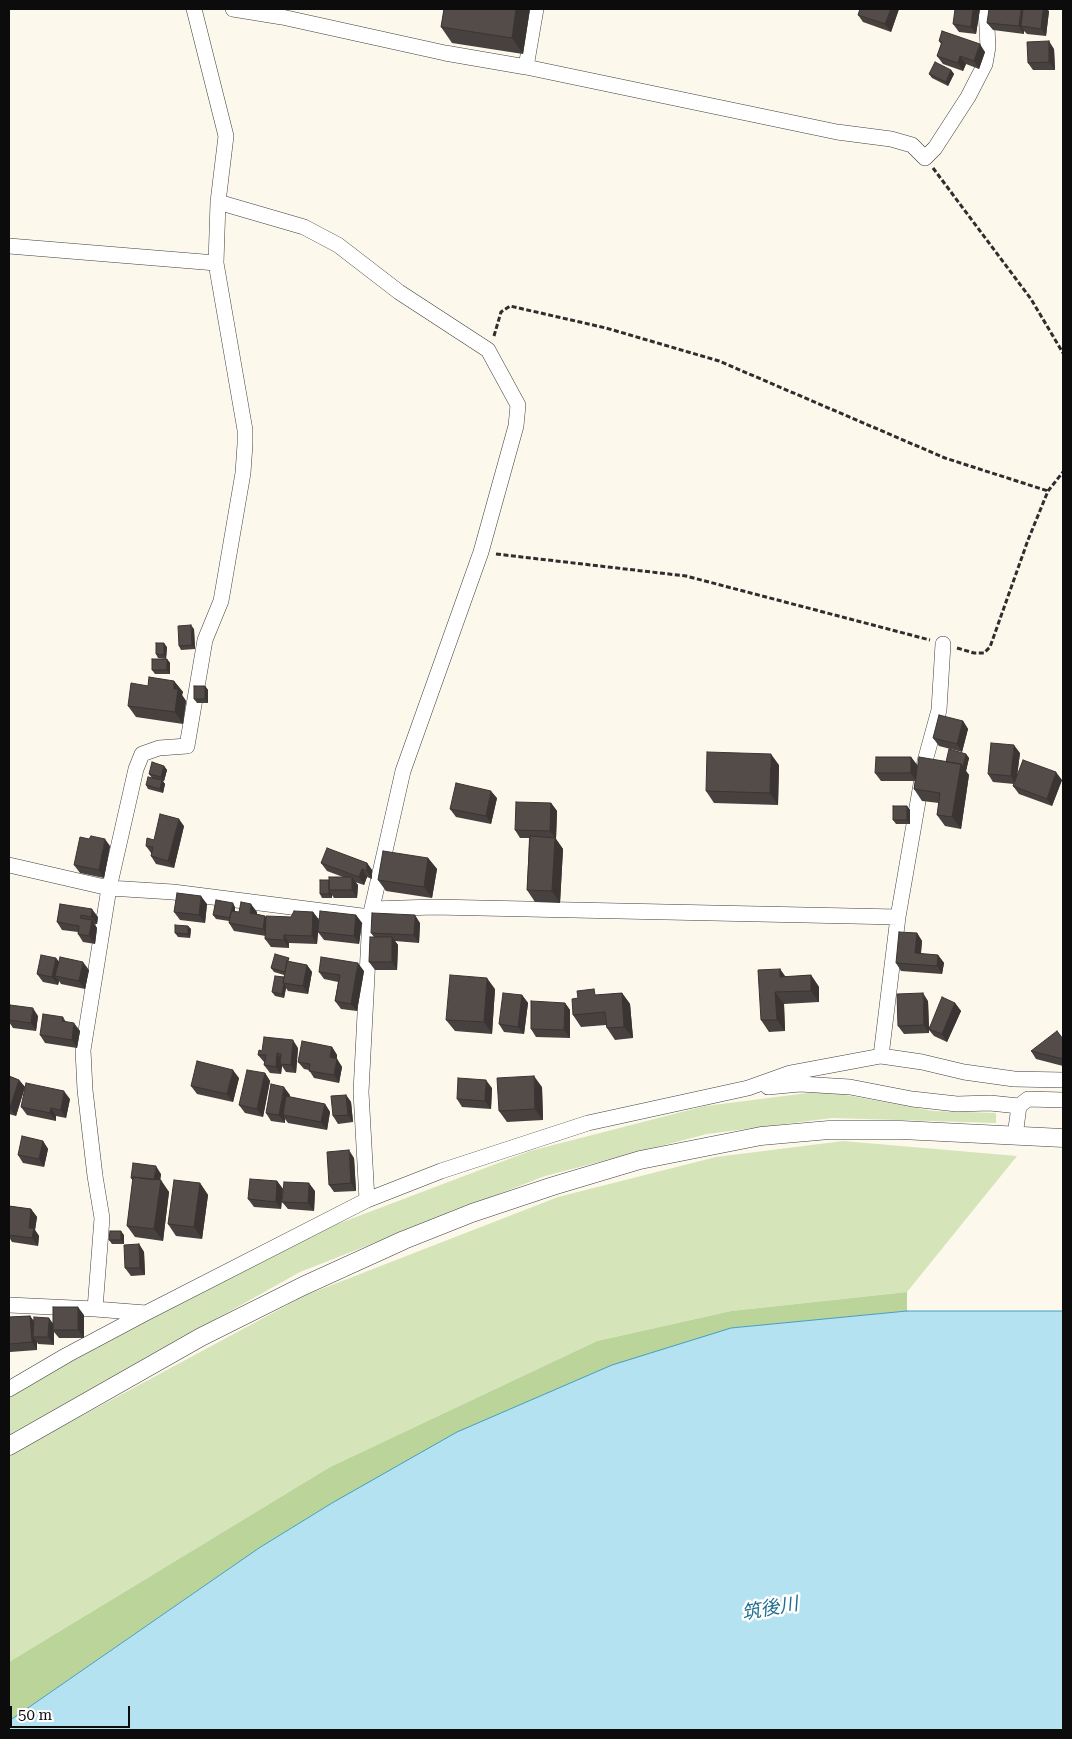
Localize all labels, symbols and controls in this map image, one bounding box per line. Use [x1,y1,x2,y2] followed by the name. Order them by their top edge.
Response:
[740,1593,800,1625] water label: 筑後川
[12,1696,132,1728] scale bar
[18,1706,52,1724] text: 50 m

